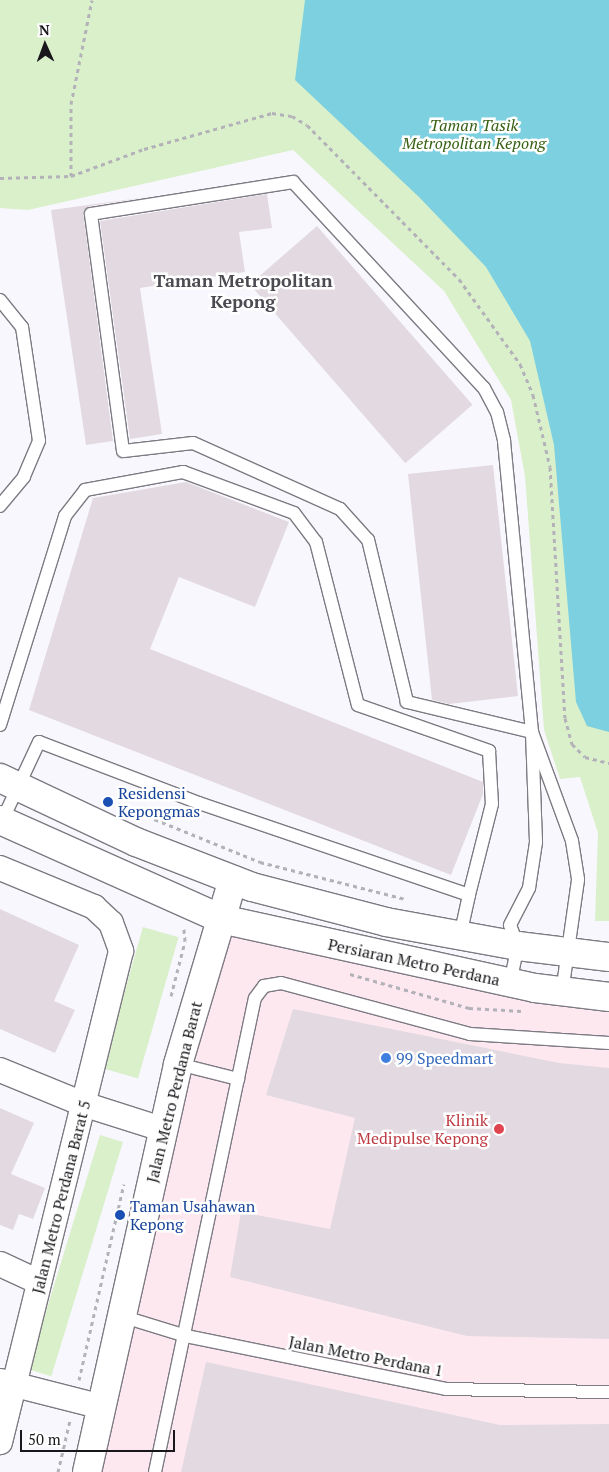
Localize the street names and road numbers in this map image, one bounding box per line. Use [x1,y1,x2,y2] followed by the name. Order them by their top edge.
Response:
[326,934,502,990] street label: Persiaran Metro Perdana
[142,999,206,1185] street label: Jalan Metro Perdana Barat
[28,1098,94,1296] street label: Jalan Metro Perdana Barat 5
[287,1332,445,1380] street label: Jalan Metro Perdana 1

